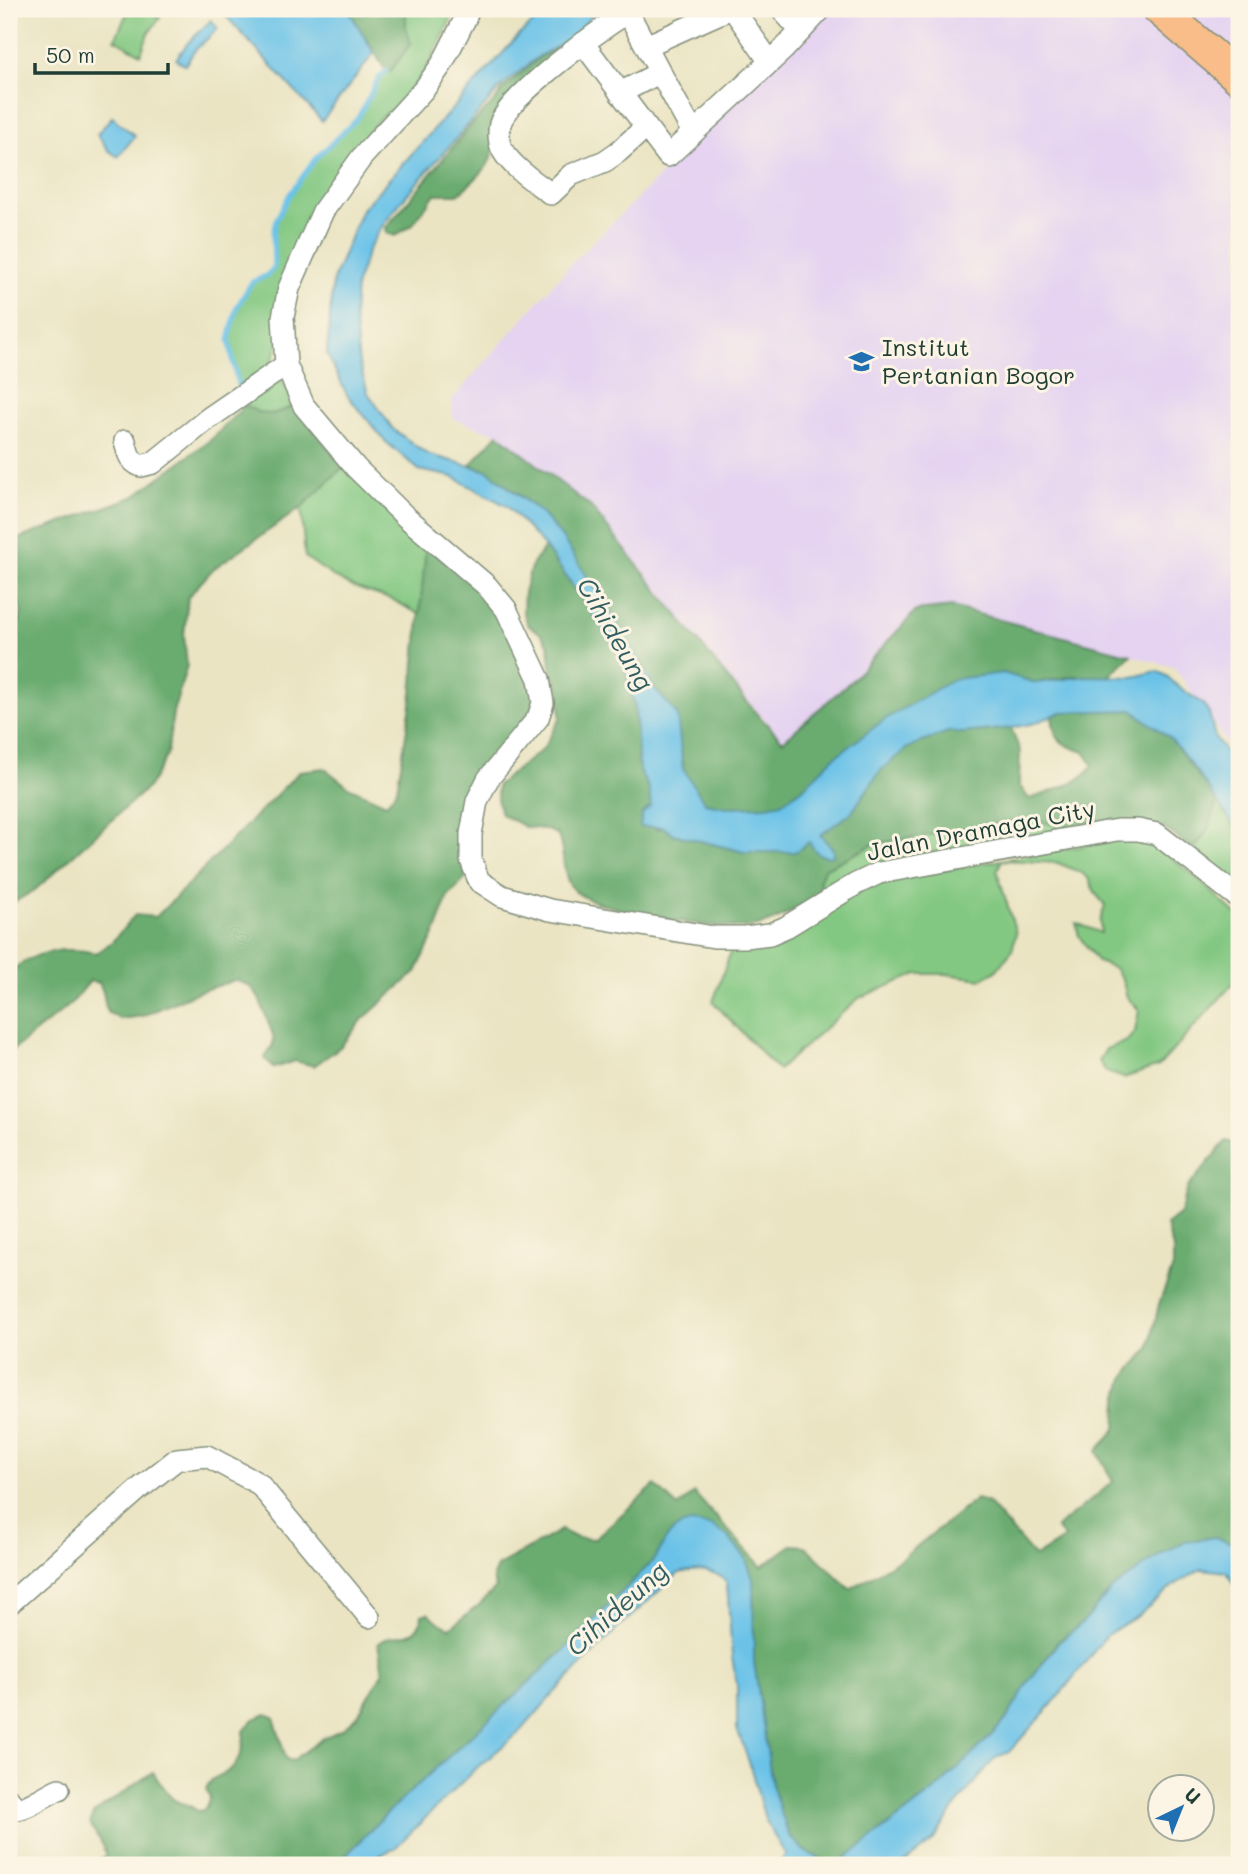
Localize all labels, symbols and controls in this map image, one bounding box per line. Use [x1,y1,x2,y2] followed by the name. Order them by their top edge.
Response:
[35,32,168,76] scale bar
[46,41,95,68] text: 50 m
[882,331,1075,390] place label: Institut Pertanian Bogor
[848,348,876,376] school or university icon: Institut Pertanian Bogor
[570,571,662,696] water label: Cihideung
[864,792,1097,867] street label: Jalan Dramaga City
[558,1554,674,1663] water label: Cihideung
[1146,1772,1216,1842] north arrow
[1180,1781,1206,1809] text: U

